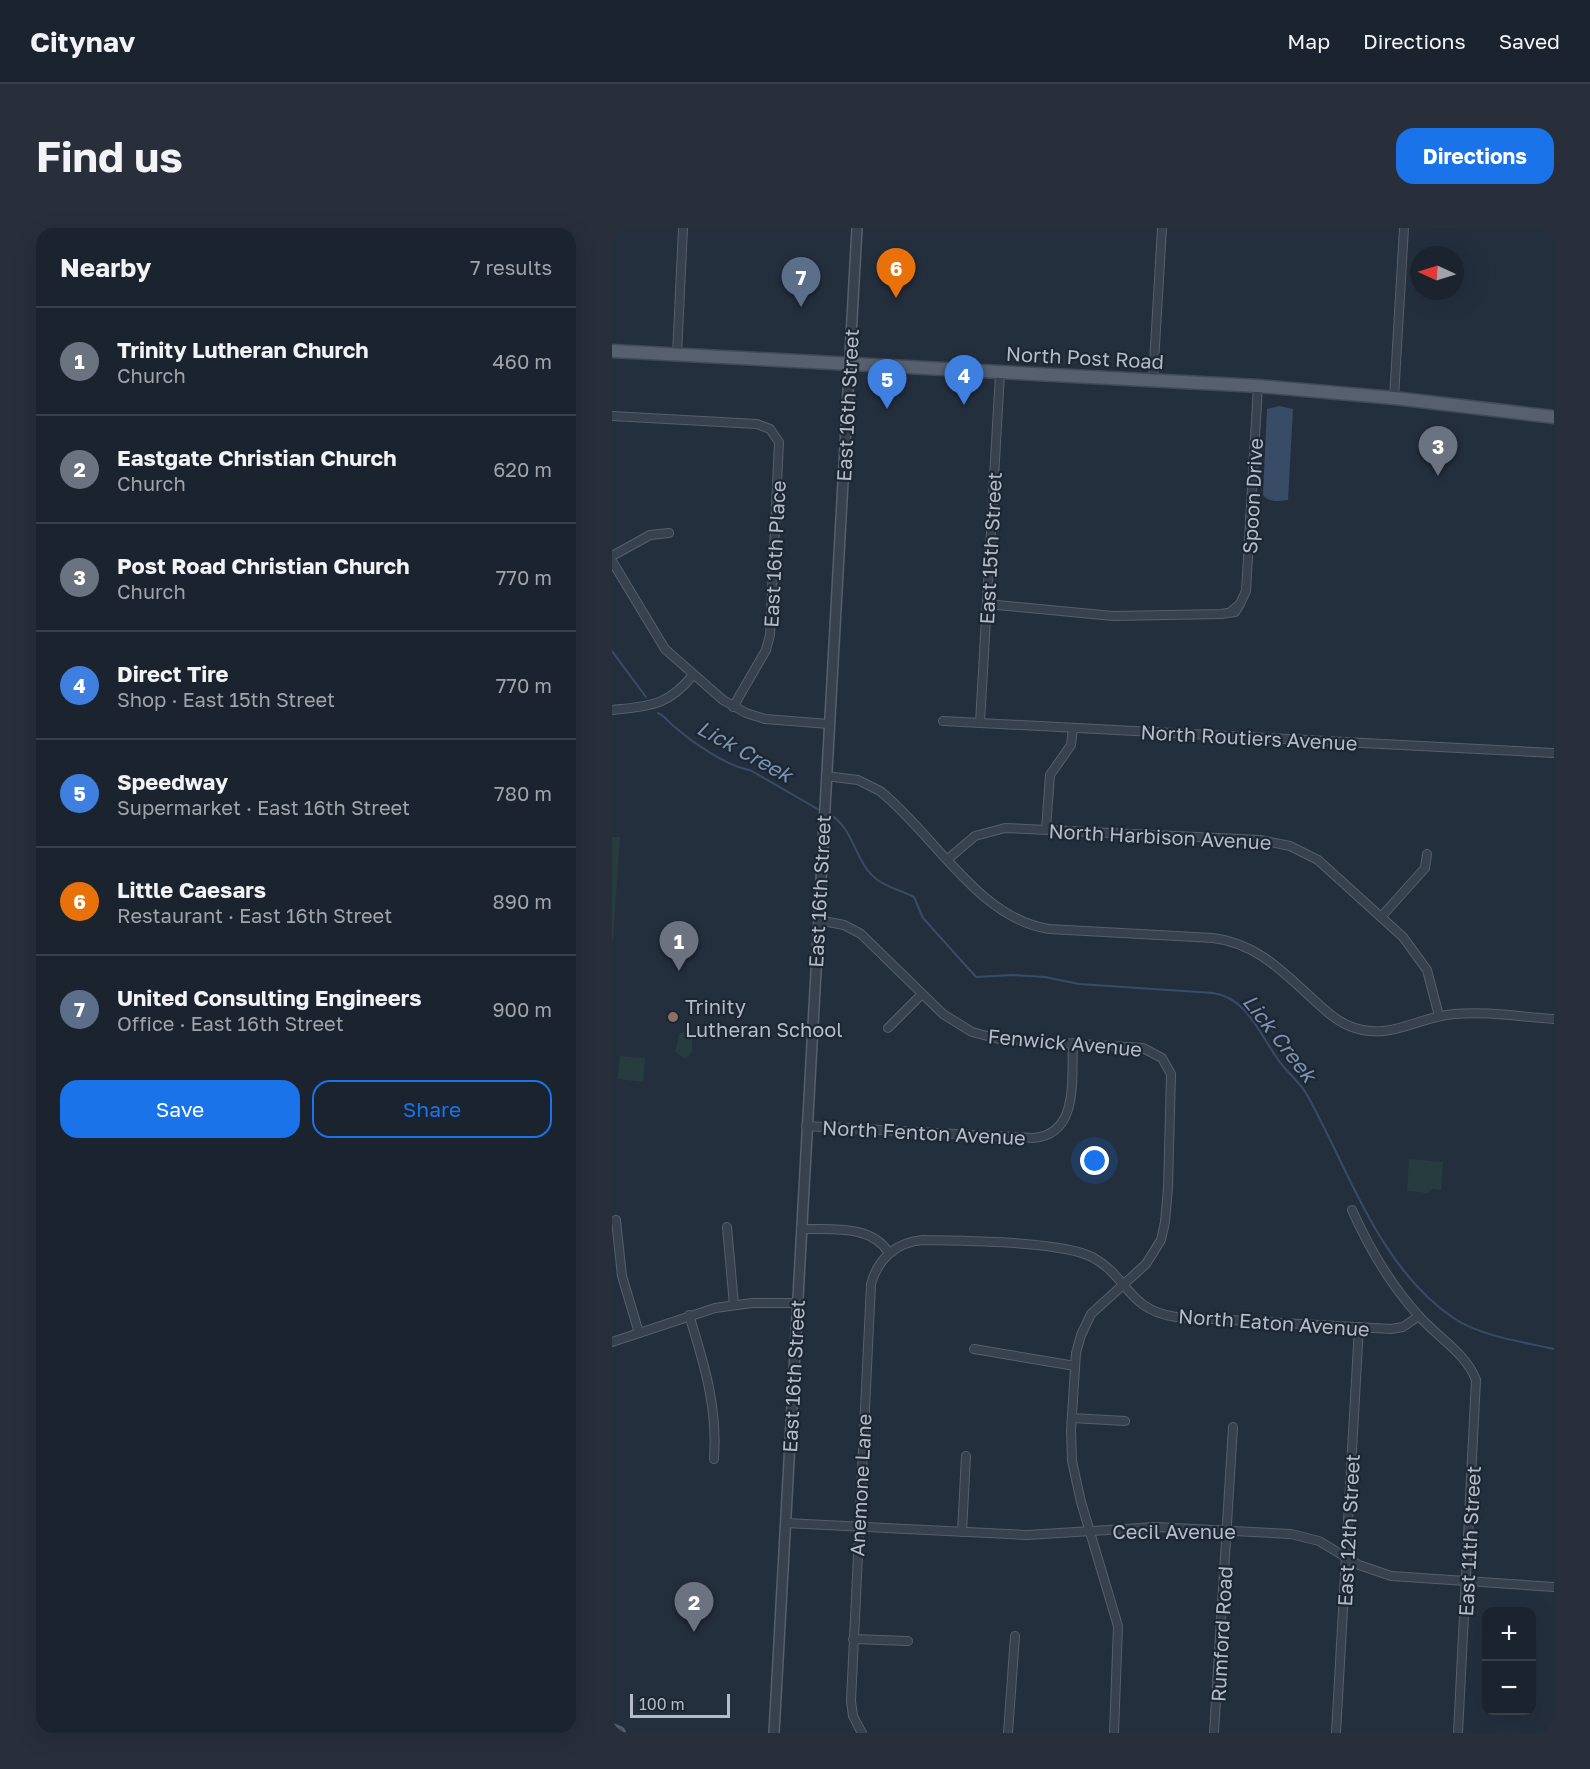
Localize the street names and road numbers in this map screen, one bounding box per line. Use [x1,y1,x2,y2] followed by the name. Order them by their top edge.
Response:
[831,328,863,482] street label: East 16th Street
[1005,341,1165,373] street label: North Post Road
[1237,437,1267,555] street label: Spoon Drive
[974,471,1006,625] street label: East 15th Street
[758,480,790,628] street label: East 16th Place
[1140,719,1358,755] street label: North Routiers Avenue
[803,814,835,968] street label: East 16th Street
[1048,818,1272,854] street label: North Harbison Avenue
[987,1023,1143,1061] street label: Fenwick Avenue
[822,1115,1026,1149] street label: North Fenton Avenue
[777,1299,809,1453] street label: East 16th Street
[1178,1303,1370,1341] street label: North Eaton Avenue
[844,1413,876,1557] street label: Anemone Lane
[1332,1453,1364,1607] street label: East 12th Street
[1453,1465,1485,1617] street label: East 11th Street
[1112,1519,1236,1543] street label: Cecil Avenue
[1205,1565,1237,1703] street label: Rumford Road

